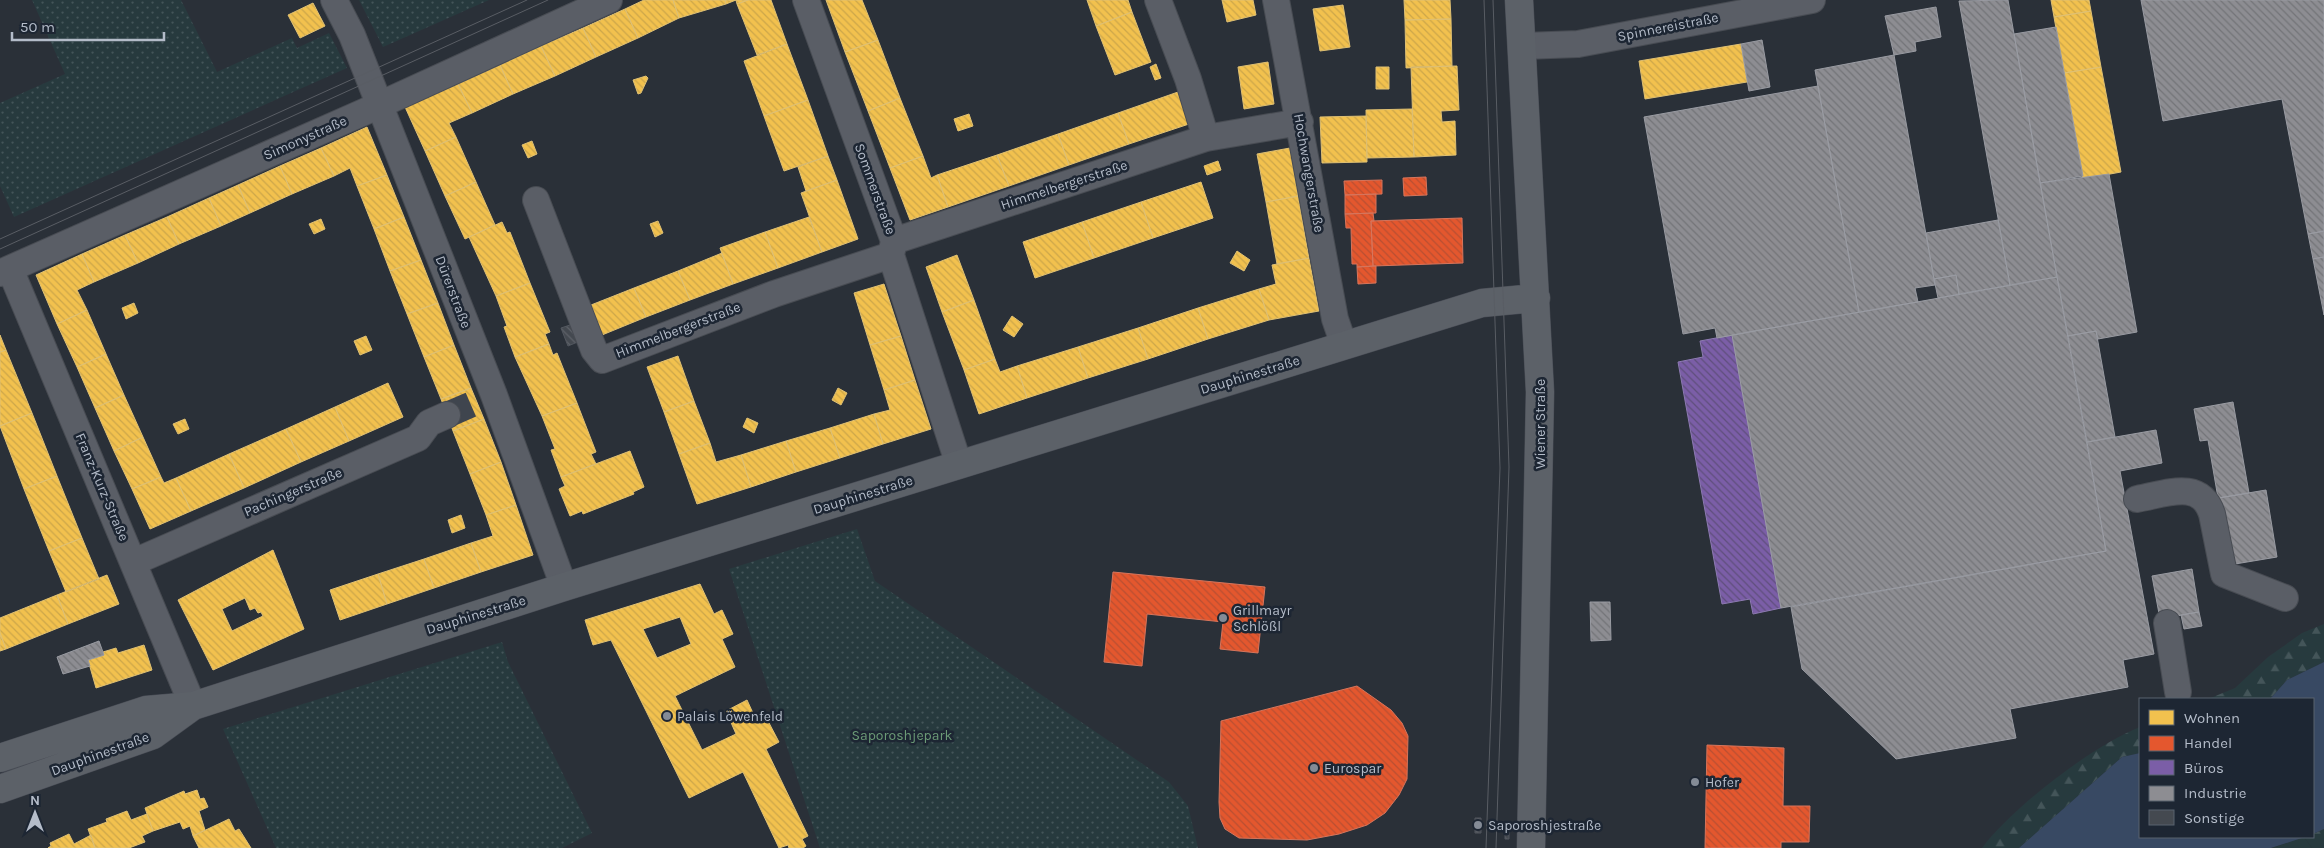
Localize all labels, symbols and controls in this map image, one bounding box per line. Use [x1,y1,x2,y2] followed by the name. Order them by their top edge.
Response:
[1616,9,1720,45] street label: Spinnereistraße
[12,10,165,42] scale bar
[20,18,55,36] text: 50 m
[261,112,349,164] street label: Simonystraße
[1290,112,1328,234] street label: Hochwangerstraße
[851,141,899,237] street label: Sommerstraße
[998,156,1130,214] street label: Himmelbergerstraße
[431,253,475,331] street label: Dürerstraße
[613,298,743,362] street label: Himmelbergerstraße
[1198,352,1302,398] street label: Dauphinestraße
[1532,379,1549,469] street label: Wiener Straße
[72,430,132,544] street label: Franz-Kurz-Straße
[241,464,345,520] street label: Pachingerstraße
[811,472,915,518] street label: Dauphinestraße
[424,592,528,638] street label: Dauphinestraße
[1233,602,1292,635] place label: Grillmayr Schlößl
[1217,612,1229,624] marker: Grillmayr Schlößl
[2139,698,2314,838] legend
[677,708,783,725] place label: Palais Löwenfeld
[2184,709,2240,727] text: Wohnen
[661,710,673,722] marker: Palais Löwenfeld
[852,727,953,744] park label: Saporoshjepark
[49,728,151,780] street label: Dauphinestraße
[2184,734,2232,752] text: Handel
[2184,759,2224,777] text: Büros
[1324,760,1382,777] place label: Eurospar
[1308,762,1320,774] marker: Eurospar
[1705,774,1740,791] place label: Hofer
[1689,776,1701,788] marker: Hofer
[2184,784,2246,802] text: Industrie
[10,788,60,838] north arrow
[30,792,40,809] text: N
[2184,809,2244,827] text: Sonstige
[1488,817,1601,834] place label: Saporoshjestraße
[1472,819,1484,831] marker: Saporoshjestraße

